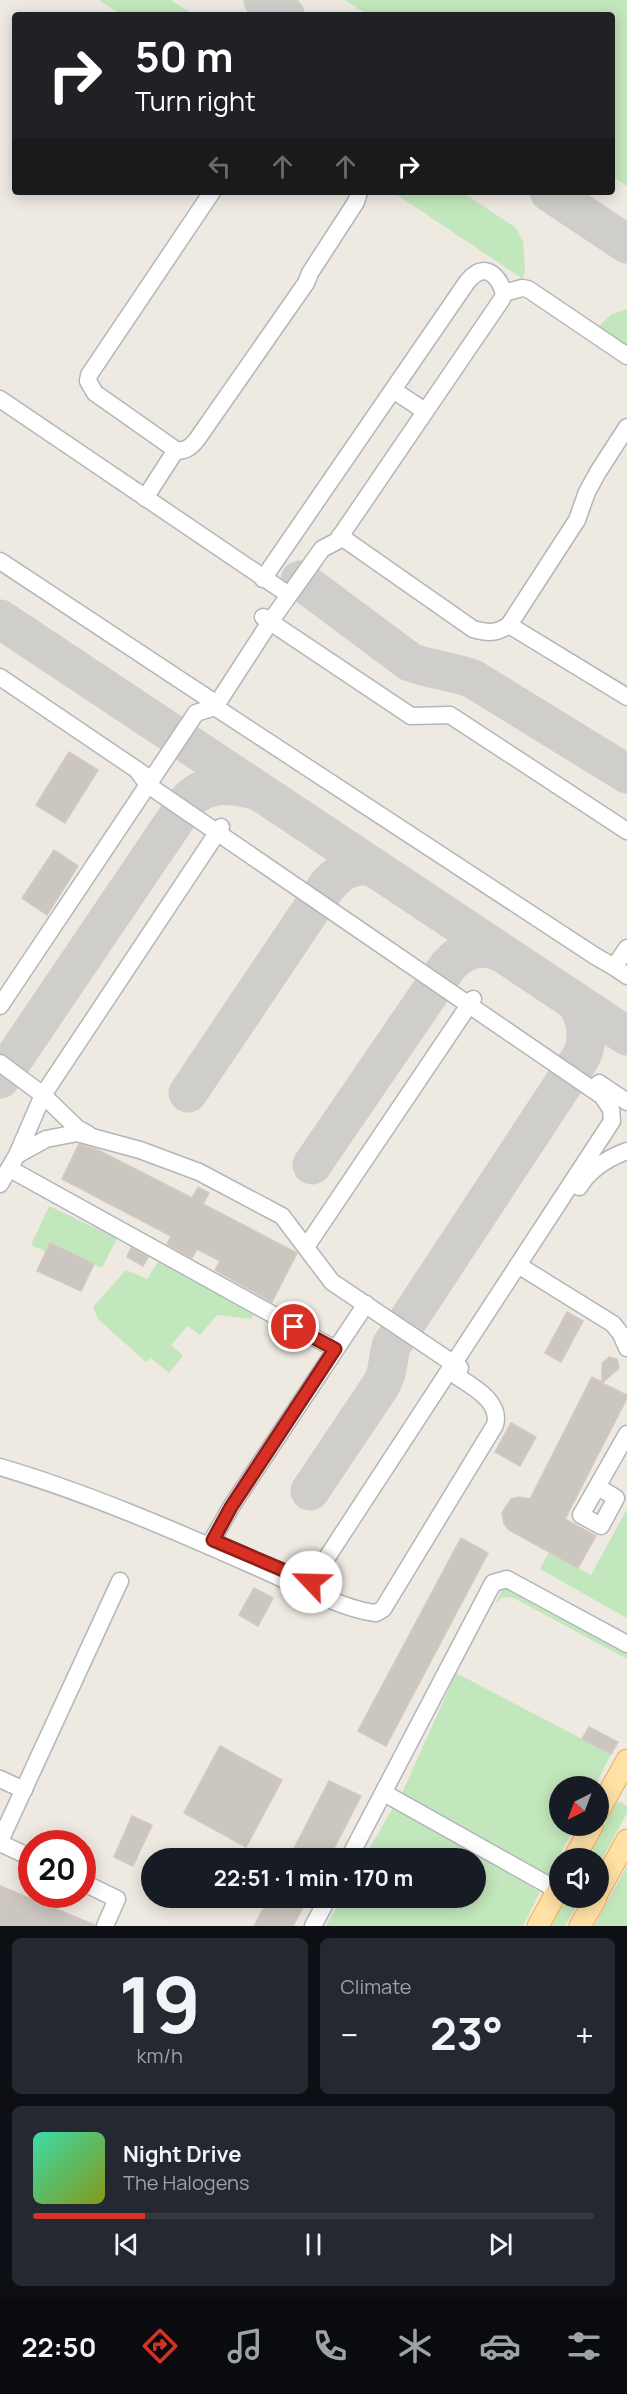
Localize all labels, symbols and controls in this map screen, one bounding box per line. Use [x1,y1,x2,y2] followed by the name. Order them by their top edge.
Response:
[135,27,233,85] text: 50 m
[36,36,114,114] icon: right
[135,82,256,119] text: Turn right
[203,150,236,183] icon: left
[266,150,299,183] icon: ahead
[329,150,362,183] icon: ahead
[392,150,425,183] icon: right
[268,1301,319,1352] pin
[277,1310,310,1343] icon: arrive
[279,1550,343,1614] position arrow
[549,1776,609,1836] north arrow
[549,1776,609,1908] map controls
[18,1830,96,1908] speed limit sign: 20
[549,1848,609,1908] button: sound
[214,1863,413,1893] text: 22:51 · 1 min · 170 m
[118,1950,201,2056] text: 19
[341,1973,412,2000] text: Climate
[430,2002,503,2064] text: 23°
[341,2012,358,2057] text: −
[575,2012,594,2057] text: +
[136,2042,183,2069] text: km/h
[123,2139,242,2169] text: Night Drive
[123,2169,249,2196] text: The Halogens
[110,2228,143,2261] icon: previous
[297,2228,330,2261] icon: pause
[484,2228,517,2261] icon: next
[139,2325,181,2367] icon: directions
[224,2325,266,2367] icon: music
[309,2325,351,2367] icon: phone
[394,2325,436,2367] icon: climate
[479,2325,521,2367] icon: car
[563,2325,605,2367] icon: filters
[21,2328,96,2365] text: 22:50

